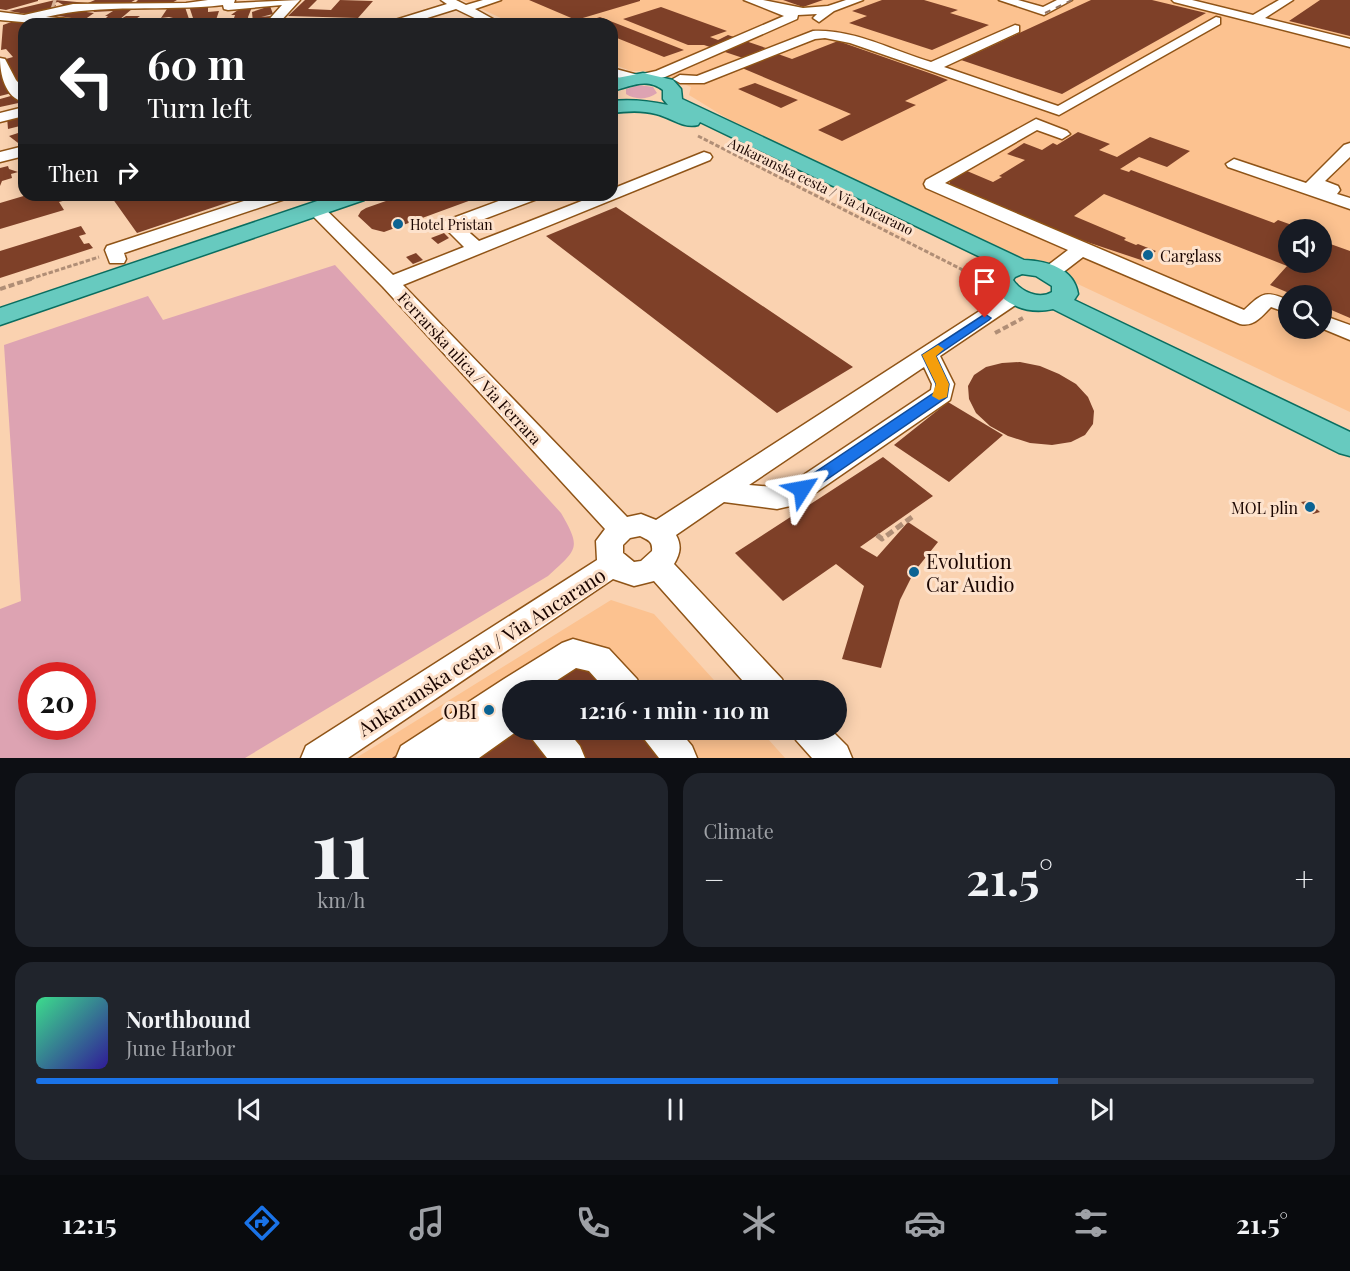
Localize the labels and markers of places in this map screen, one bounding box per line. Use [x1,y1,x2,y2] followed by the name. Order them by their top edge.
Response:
[410,215,493,234] place label: Hotel Pristan
[391,217,405,231] marker: Hotel Pristan
[1160,245,1221,266] place label: Carglass
[1141,248,1155,262] marker: Carglass
[959,256,1010,318] pin
[1231,497,1298,518] place label: MOL plin
[1303,500,1317,514] marker: MOL plin
[926,547,1015,597] place label: Evolution Car Audio
[907,565,921,579] marker: Evolution Car Audio
[443,697,477,724] place label: OBI
[482,703,496,717] marker: OBI

